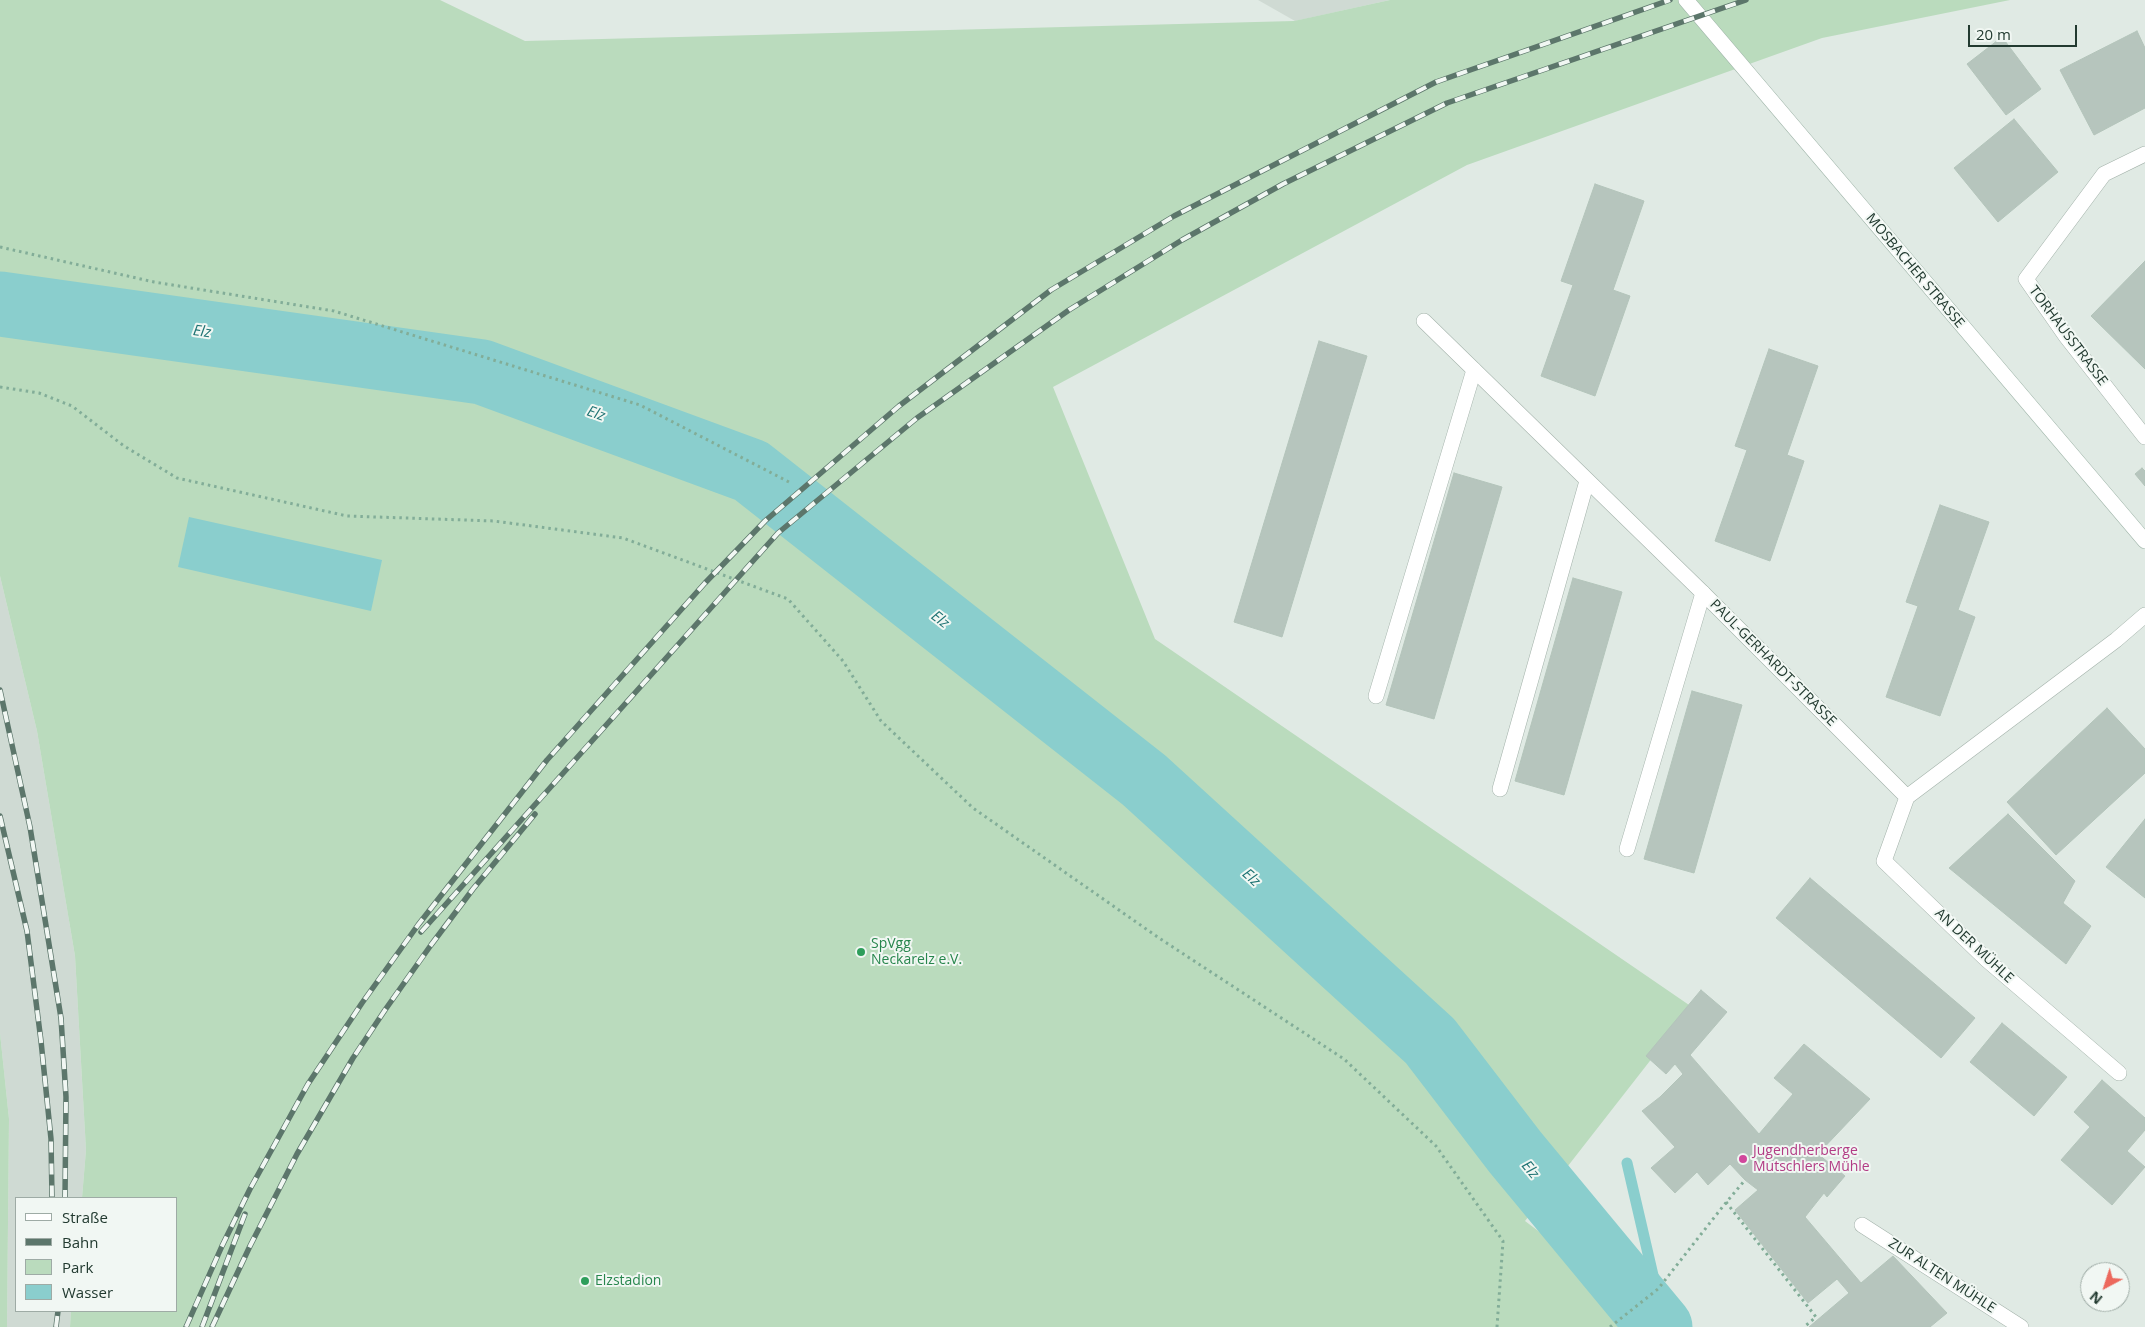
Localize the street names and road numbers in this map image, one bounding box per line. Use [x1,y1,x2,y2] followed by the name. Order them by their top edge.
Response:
[1862,210,1968,332] street label: MOSBACHER STRASSE
[2025,283,2111,389] street label: TORHAUSSTRASSE
[1706,596,1840,730] street label: PAUL-GERHARDT-STRASSE
[1931,905,2017,987] street label: AN DER MÜHLE
[1885,1235,1999,1317] street label: ZUR ALTEN MÜHLE

